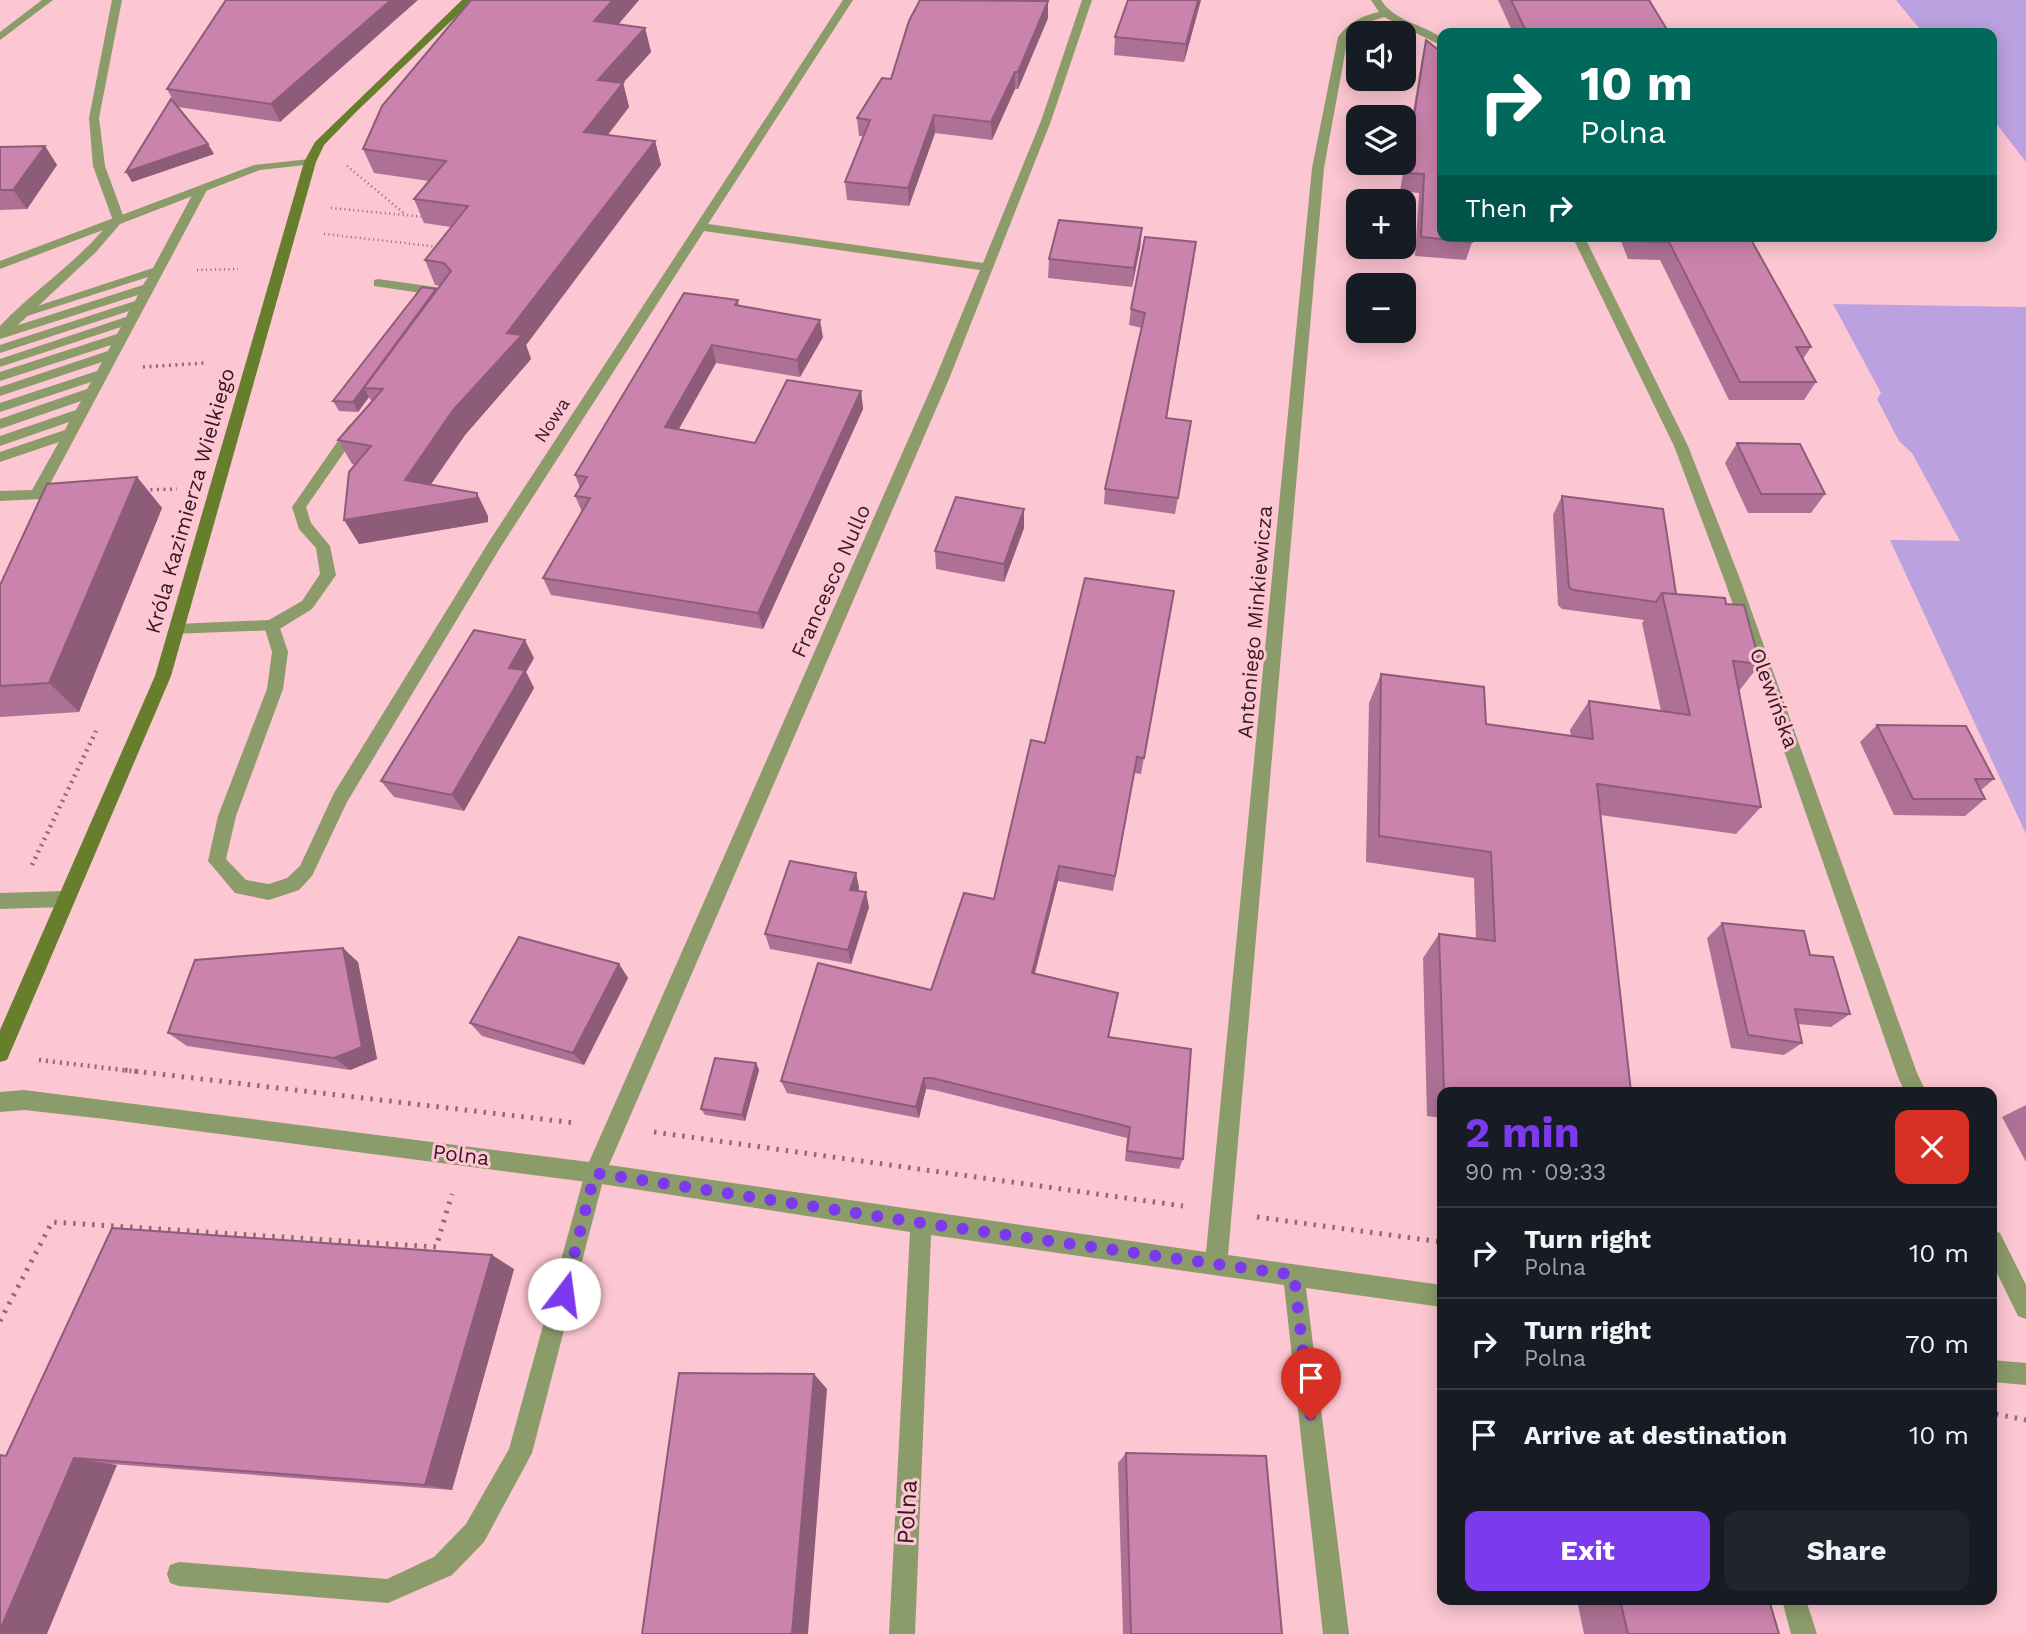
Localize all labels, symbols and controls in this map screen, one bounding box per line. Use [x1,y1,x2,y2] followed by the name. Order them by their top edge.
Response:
[1346,21,1416,343] map controls
[1346,21,1416,91] button: sound
[1580,54,1693,112] text: 10 m
[1465,56,1556,147] icon: right
[1346,105,1416,175] button: layers
[1580,113,1666,151] text: Polna
[1346,189,1416,259] button: +
[1541,189,1579,227] icon: right
[1465,193,1527,223] text: Then
[1346,273,1416,343] button: −
[140,365,239,636] street label: Króla Kazimierza Wielkiego
[530,394,574,446] street label: Nowa
[786,500,876,661] street label: Francesco Nullo
[1232,504,1277,739] street label: Antoniego Minkiewicza
[1745,644,1804,751] street label: Olewińska
[1465,1108,1580,1157] text: 2 min
[1895,1110,1969,1184] button: close
[431,1139,491,1170] street label: Polna
[1465,1159,1606,1186] text: 90 m · 09:33
[1524,1224,1651,1254] text: Turn right
[1465,1234,1503,1272] icon: right
[1909,1238,1969,1268] text: 10 m
[1524,1254,1586,1281] text: Polna
[527,1257,601,1331] position arrow
[1524,1315,1651,1345] text: Turn right
[1465,1325,1503,1363] icon: right
[1905,1329,1969,1359] text: 70 m
[1524,1345,1586,1372] text: Polna
[1281,1348,1341,1420] pin
[1292,1359,1330,1397] icon: arrive
[1465,1416,1503,1454] icon: arrive
[1524,1420,1787,1450] text: Arrive at destination
[1909,1420,1969,1450] text: 10 m
[891,1479,923,1545] street label: Polna
[1465,1511,1710,1591] button: Exit
[1724,1511,1969,1591] button: Share

